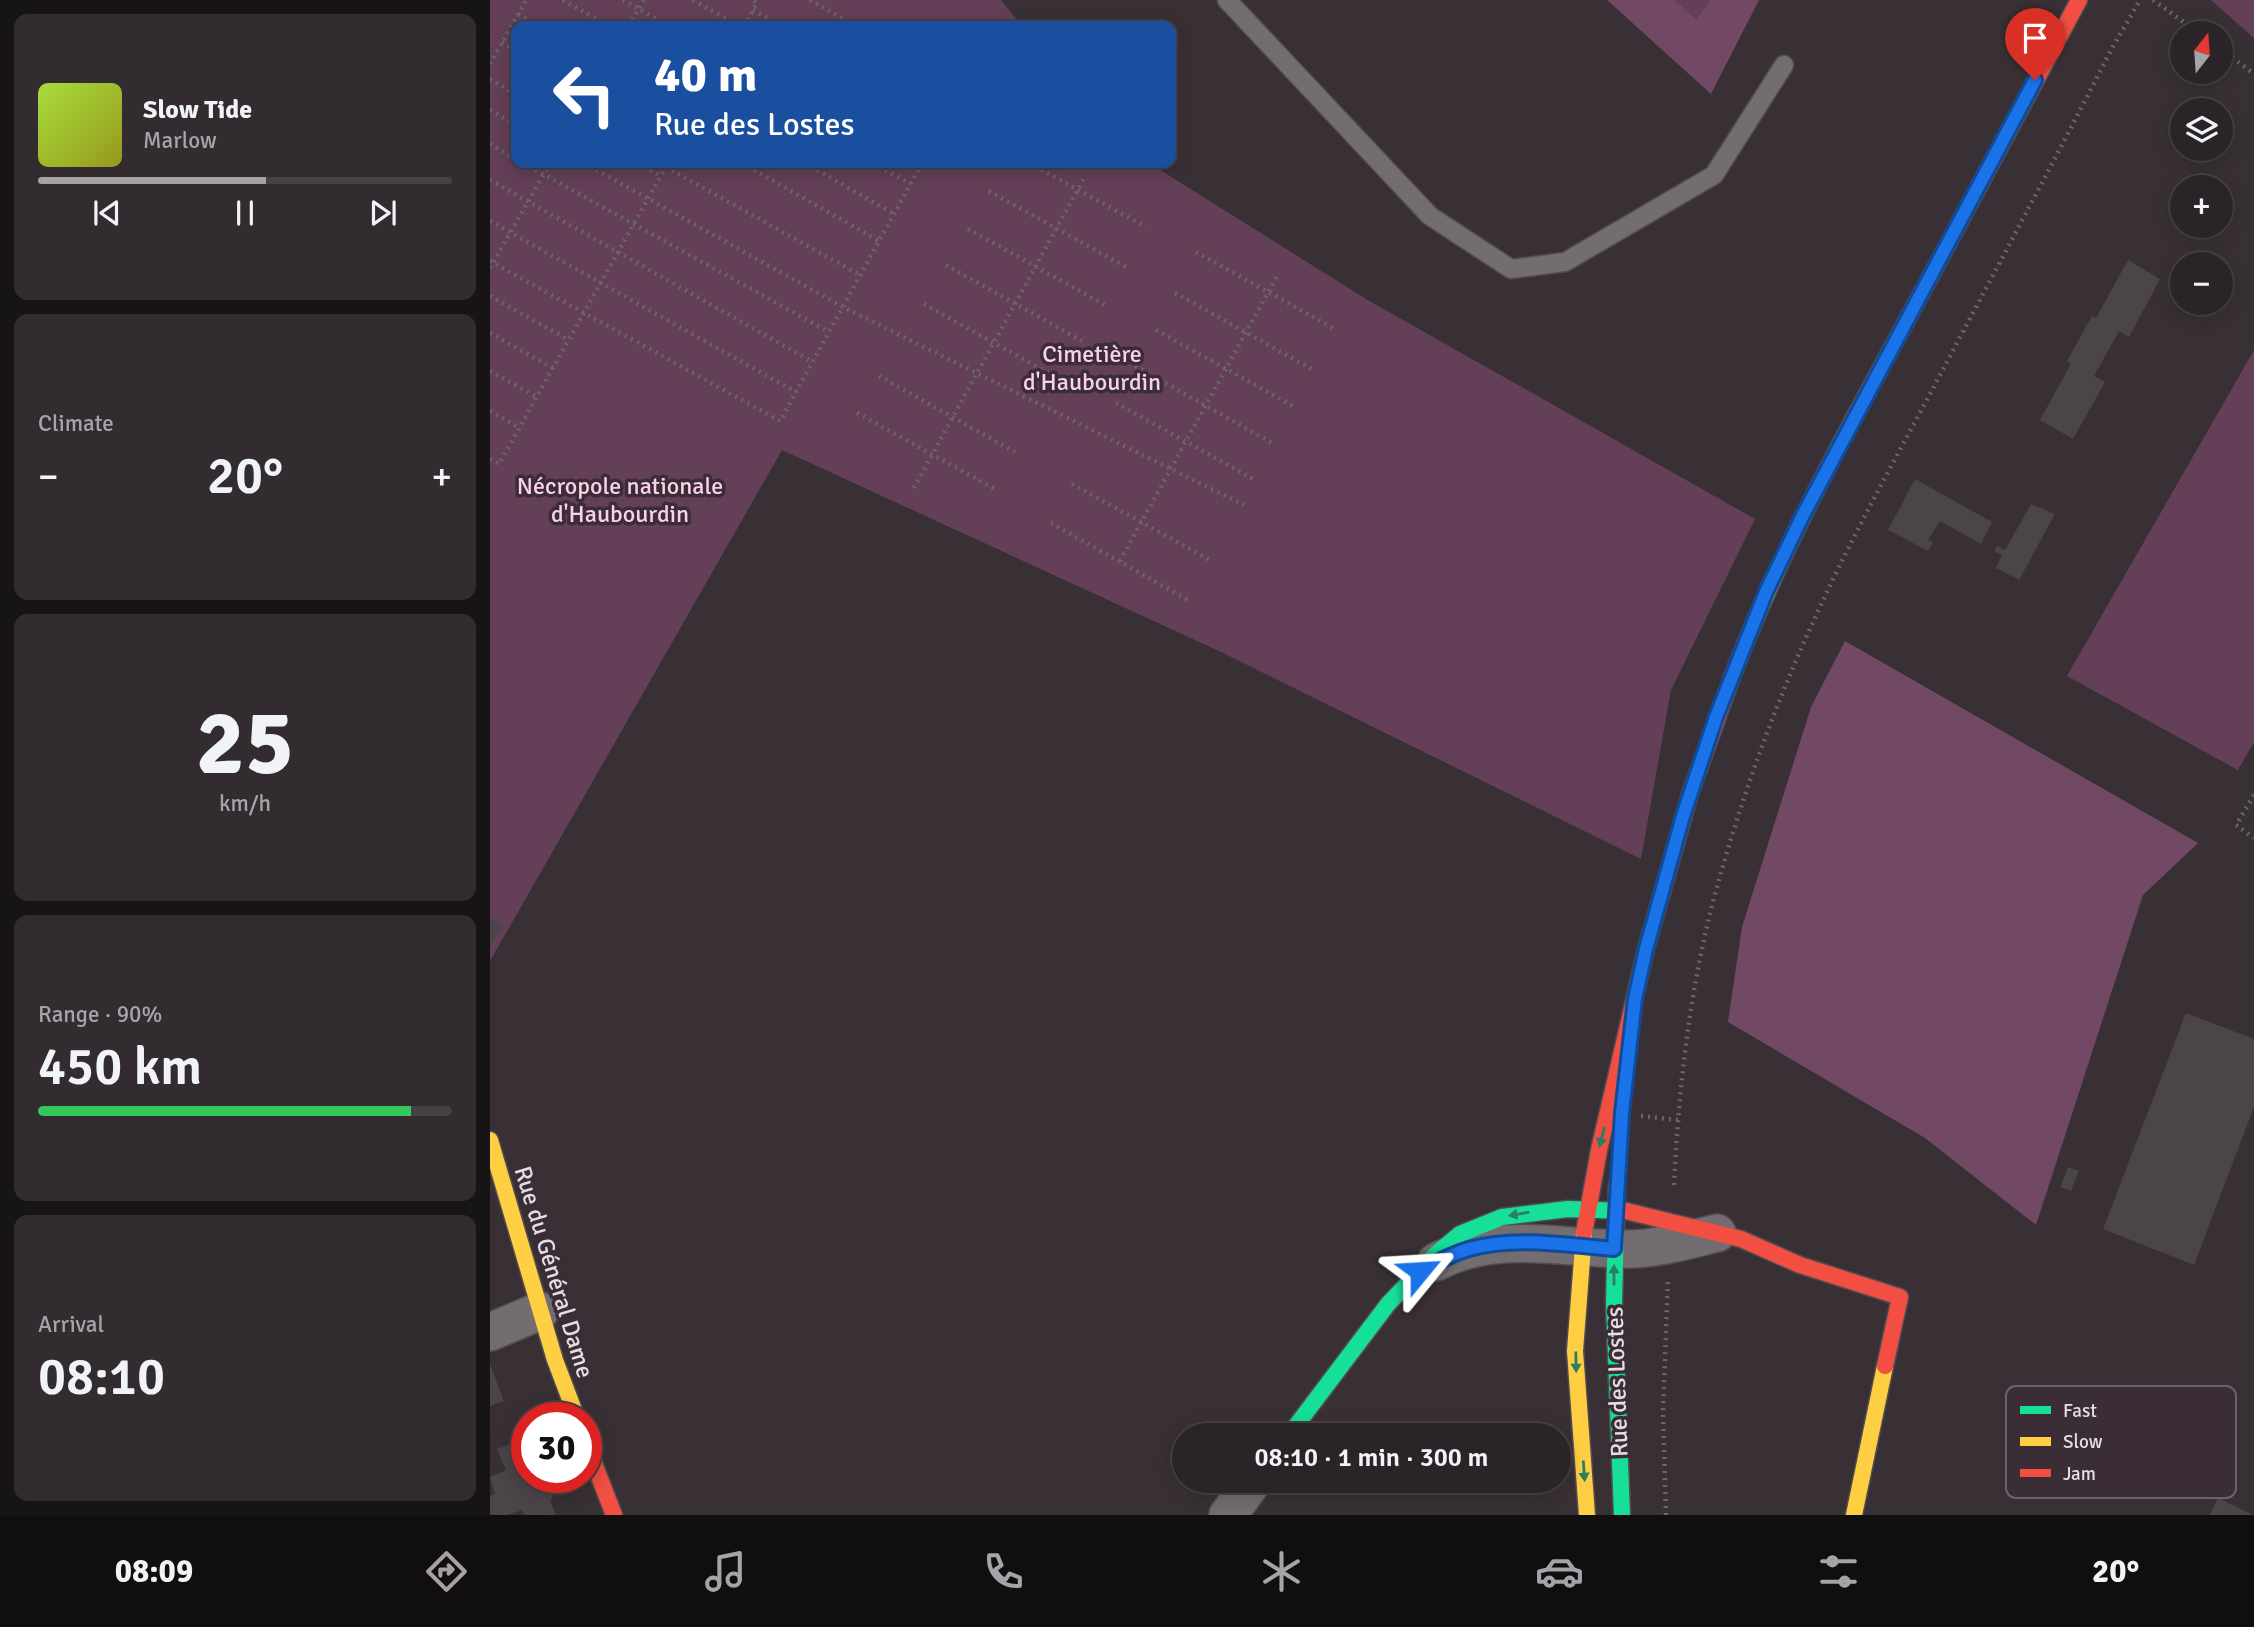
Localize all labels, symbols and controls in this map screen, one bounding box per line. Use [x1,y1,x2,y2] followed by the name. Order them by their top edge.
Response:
[2005,8,2065,80] pin
[2016,19,2054,57] icon: arrive
[2170,21,2233,84] north arrow
[2170,21,2233,315] map controls
[654,45,757,105] text: 40 m
[539,49,630,140] icon: left
[143,94,252,126] text: Slow Tide
[2170,98,2233,161] button: layers
[654,105,854,144] text: Rue des Lostes
[143,126,217,155] text: Marlow
[2170,175,2233,238] button: +
[88,194,126,232] icon: previous
[226,194,264,232] icon: pause
[364,194,402,232] icon: next
[2170,252,2233,315] button: −
[1023,339,1161,397] park label: Cimetière d'Haubourdin
[38,409,114,438] text: Climate
[207,444,283,508] text: 20°
[38,453,59,500] text: −
[431,453,452,500] text: +
[517,471,723,529] park label: Nécropole nationale d'Haubourdin
[196,687,294,800] text: 25
[219,789,271,818] text: km/h
[38,1000,162,1029] text: Range · 90%
[38,1035,202,1099] text: 450 km
[1596,1126,1607,1148] one-way arrow
[508,1163,600,1381] street label: Rue du Général Dame
[1508,1209,1530,1220] one-way arrow
[1383,1234,1457,1308] position arrow
[1608,1264,1620,1286] one-way arrow
[1599,1306,1635,1458] street label: Rue des Lostes
[38,1310,104,1339] text: Arrival
[38,1345,165,1409] text: 08:10
[1570,1351,1581,1373] one-way arrow
[2006,1386,2236,1498] legend
[2063,1399,2097,1423] text: Fast
[511,1402,602,1493] speed limit sign: 30
[2063,1430,2103,1454] text: Slow
[1255,1442,1488,1474] text: 08:10 · 1 min · 300 m
[1578,1460,1589,1482] one-way arrow
[2063,1462,2096,1486] text: Jam
[422,1547,471,1596] icon: directions
[701,1547,750,1596] icon: music
[979,1547,1028,1596] icon: phone
[1257,1547,1306,1596] icon: climate
[1535,1547,1584,1596] icon: car
[1814,1547,1863,1596] icon: filters
[115,1552,193,1591] text: 08:09
[2092,1552,2139,1591] text: 20°

